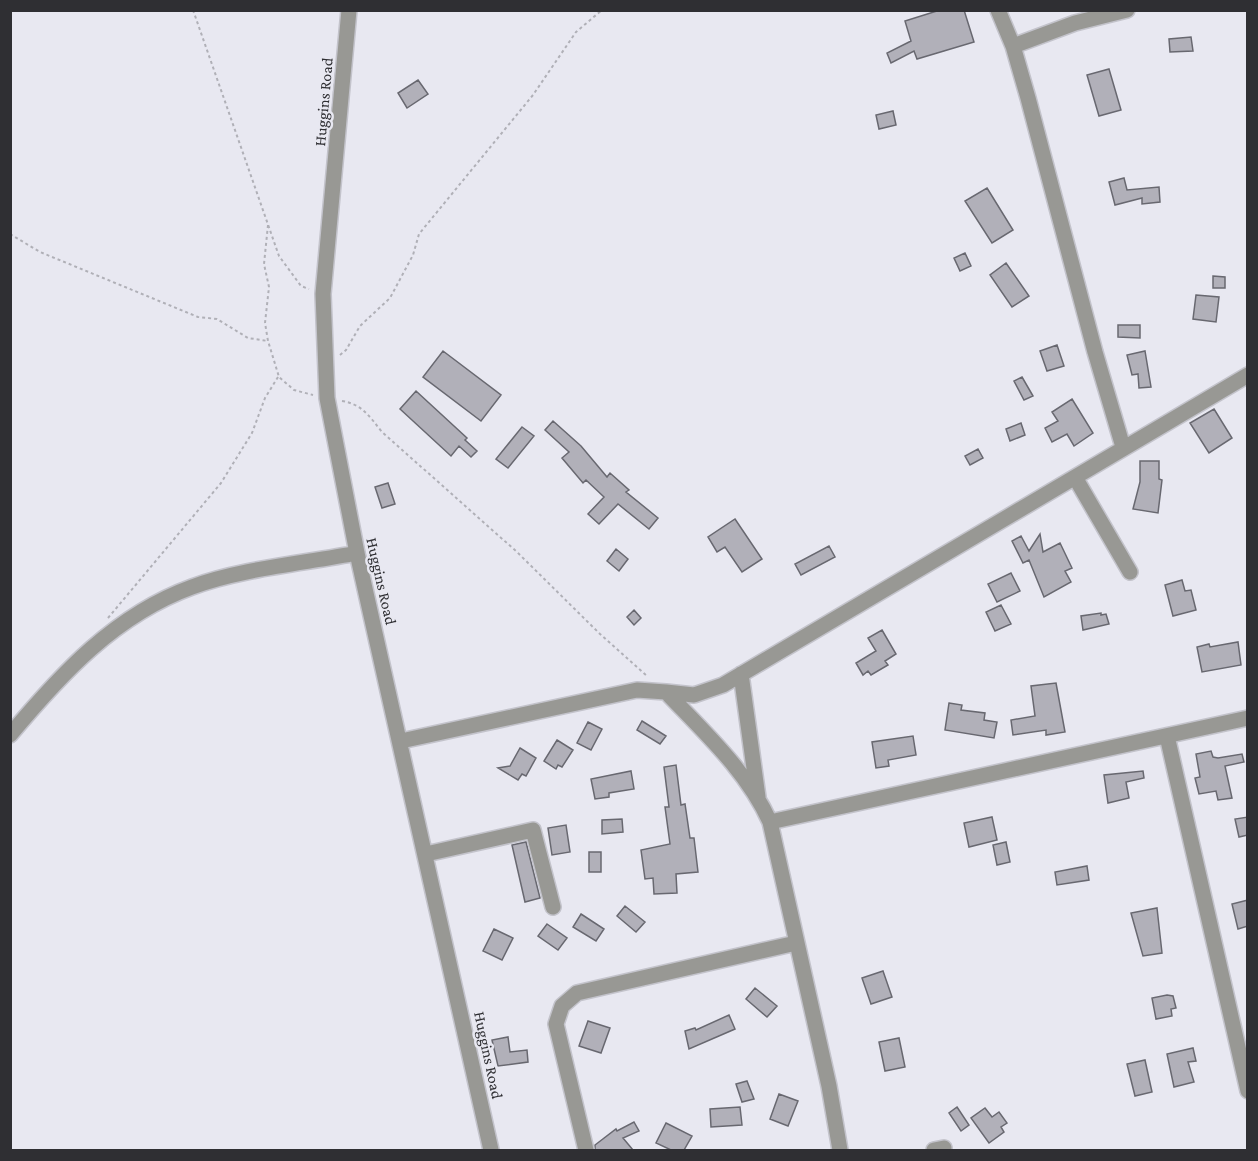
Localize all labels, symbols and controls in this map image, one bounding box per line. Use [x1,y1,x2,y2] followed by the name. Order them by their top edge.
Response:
[311,56,337,147] street label: Huggins Road
[362,536,400,627] street label: Huggins Road
[470,1010,506,1101] street label: Huggins Road

